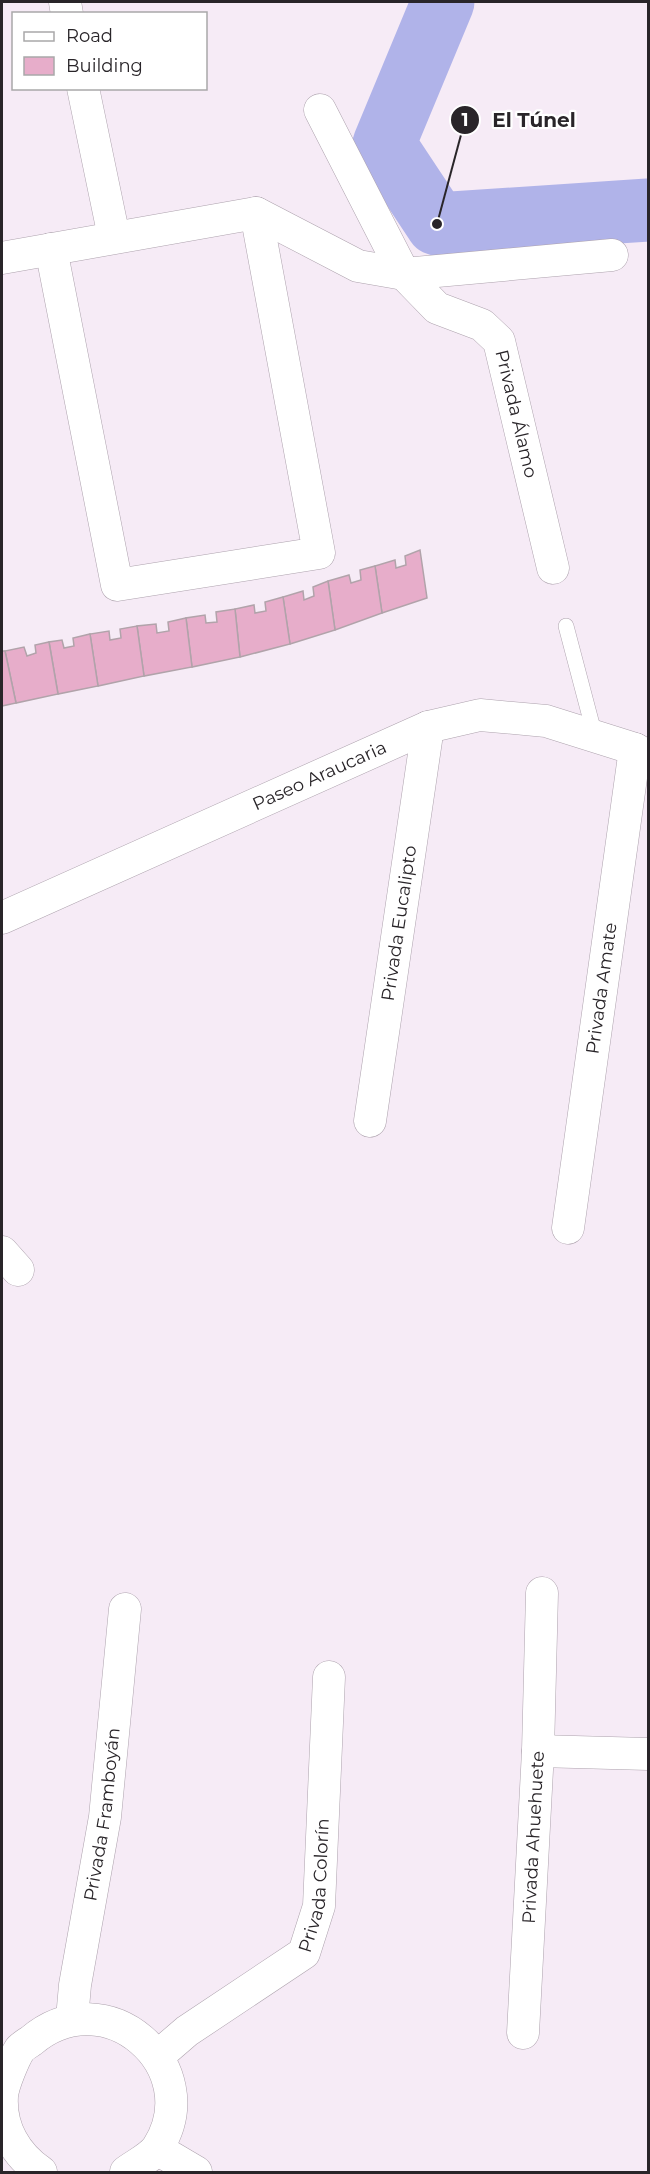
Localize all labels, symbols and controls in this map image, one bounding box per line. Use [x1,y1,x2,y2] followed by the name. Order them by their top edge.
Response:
[12,12,207,90] legend
[66,25,113,47] text: Road
[66,55,143,77] text: Building
[450,101,588,139] callout: El Túnel
[492,108,576,132] text: El Túnel
[461,109,469,131] text: 1
[490,348,542,480] street label: Privada Álamo
[249,736,390,815] street label: Paseo Araucaria
[377,844,421,1002] street label: Privada Eucalipto
[581,921,622,1055] street label: Privada Amate
[79,1727,125,1903] street label: Privada Framboyán
[518,1750,549,1924] street label: Privada Ahuehuete
[294,1818,334,1955] street label: Privada Colorín

